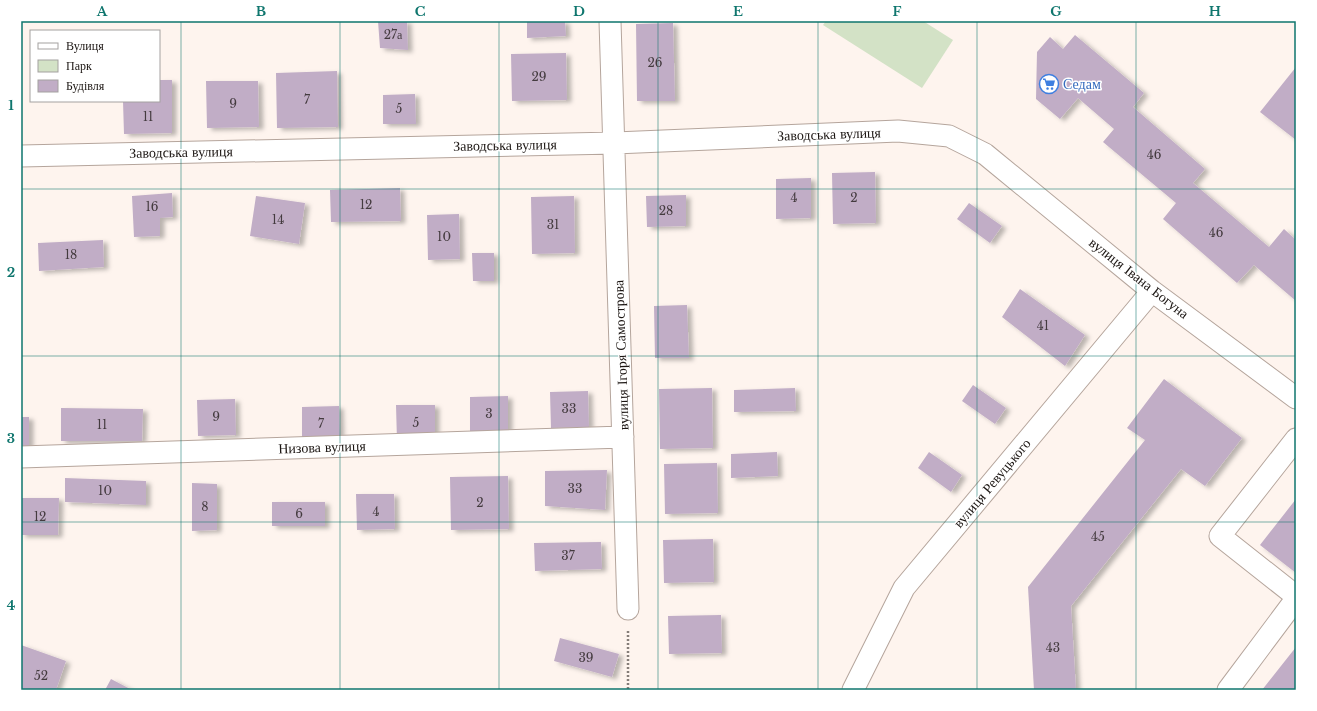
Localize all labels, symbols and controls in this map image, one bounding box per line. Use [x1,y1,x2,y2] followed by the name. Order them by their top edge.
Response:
[96,3,108,20] text: A
[256,3,266,20] text: B
[415,3,426,20] text: C
[573,3,585,20] text: D
[733,3,743,20] text: E
[893,3,902,20] text: F
[1050,3,1062,20] text: G
[1209,3,1221,20] text: H
[384,27,403,42] house number: 27а
[30,30,160,102] legend
[66,38,104,53] text: Вулиця
[647,55,663,70] house number: 26
[66,58,92,73] text: Парк
[531,69,547,84] house number: 29
[1038,73,1060,95] supermarket icon: Седам
[1063,75,1101,93] place label: Седам
[66,78,105,93] text: Будівля
[304,92,311,107] house number: 7
[229,96,237,111] house number: 9
[8,97,14,114] text: 1
[396,101,403,116] house number: 5
[143,109,153,124] house number: 11
[777,123,882,145] street label: Заводська вулиця
[453,135,558,155] street label: Заводська вулиця
[129,142,234,162] street label: Заводська вулиця
[1147,147,1162,162] house number: 46
[790,190,798,205] house number: 4
[850,190,858,205] house number: 2
[360,197,372,212] house number: 12
[145,199,159,214] house number: 16
[659,203,673,218] house number: 28
[272,212,284,227] house number: 14
[547,217,559,232] house number: 31
[1209,225,1224,240] house number: 46
[437,229,451,244] house number: 10
[1086,234,1193,323] street label: вулиця Івана Богуна
[65,247,77,262] house number: 18
[7,264,15,281] text: 2
[609,279,633,430] street label: вулиця Ігоря Самострова
[1037,318,1049,333] house number: 41
[562,401,576,416] house number: 33
[485,406,493,421] house number: 3
[212,409,220,424] house number: 9
[413,415,420,430] house number: 5
[318,416,325,431] house number: 7
[97,417,107,432] house number: 11
[7,430,15,447] text: 3
[949,435,1035,531] street label: вулиця Ревуцького
[278,436,367,458] street label: Низова вулиця
[568,481,582,496] house number: 33
[98,483,112,498] house number: 10
[476,495,484,510] house number: 2
[201,499,209,514] house number: 8
[372,504,380,519] house number: 4
[295,506,303,521] house number: 6
[34,509,46,524] house number: 12
[1091,529,1105,544] house number: 45
[561,548,576,563] house number: 37
[7,597,16,614] text: 4
[1046,640,1060,655] house number: 43
[578,650,594,665] house number: 39
[34,668,48,683] house number: 52

